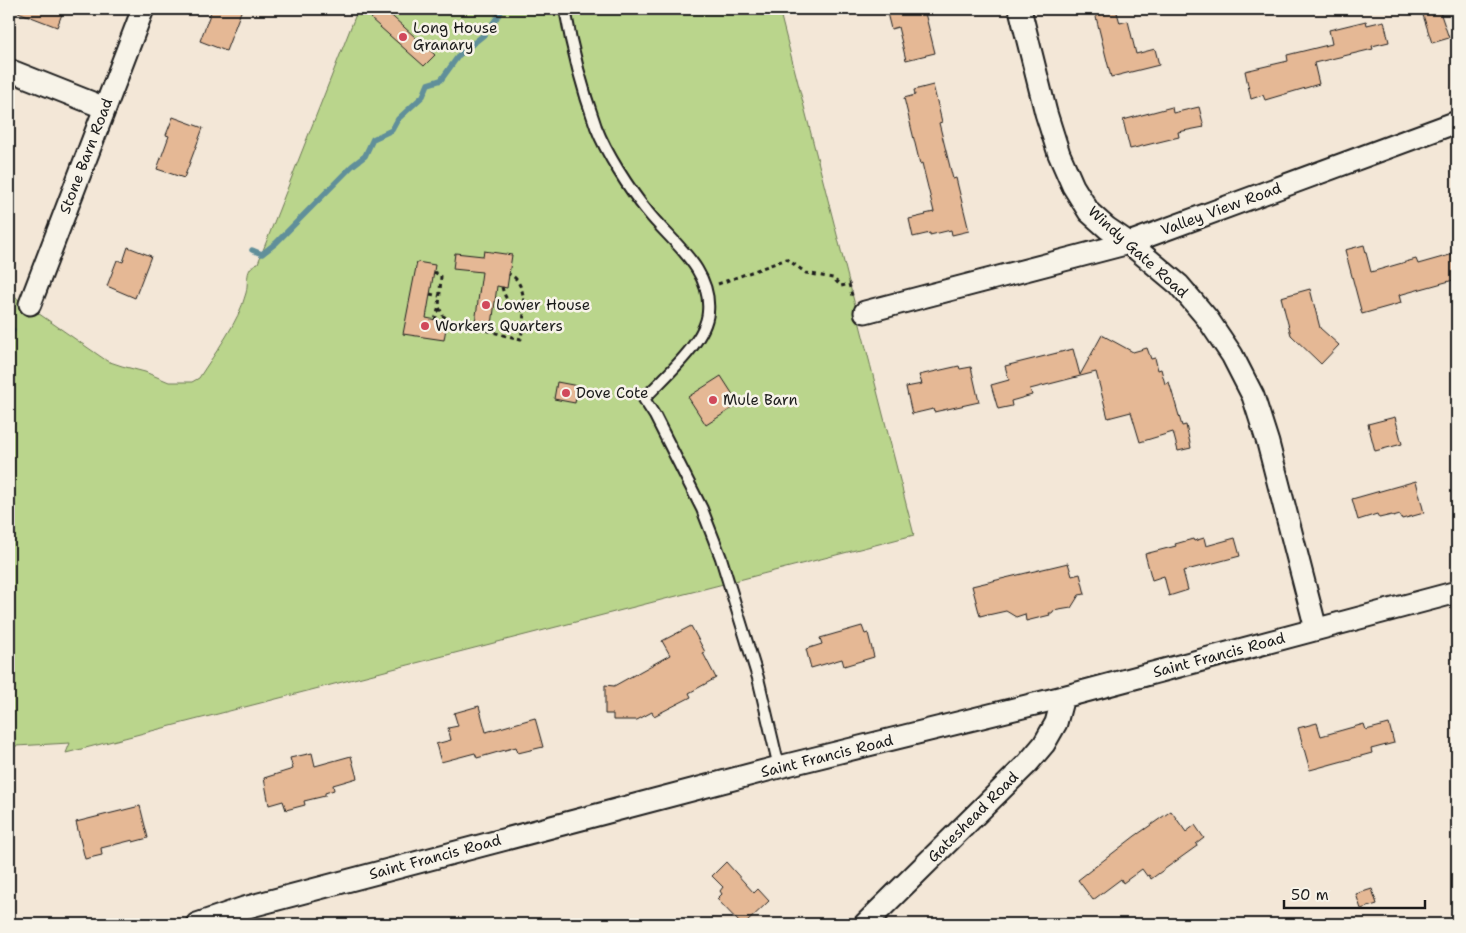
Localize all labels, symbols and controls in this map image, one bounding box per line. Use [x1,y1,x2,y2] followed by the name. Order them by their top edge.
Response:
[413,18,497,55] place label: Long House Granary
[397,31,409,43] marker: Long House Granary
[55,95,117,217] street label: Stone Barn Road
[1158,178,1285,240] street label: Valley View Road
[1084,202,1193,303] street label: Windy Gate Road
[496,295,590,315] place label: Lower House
[480,299,492,311] marker: Lower House
[435,316,563,336] place label: Workers Quarters
[419,320,431,332] marker: Workers Quarters
[576,383,649,403] place label: Dove Cote
[560,387,572,399] marker: Dove Cote
[723,390,798,410] place label: Mule Barn
[707,394,719,406] marker: Mule Barn
[1151,628,1288,682] street label: Saint Francis Road
[759,730,896,782] street label: Saint Francis Road
[923,767,1023,867] street label: Gateshead Road
[367,830,504,884] street label: Saint Francis Road
[1284,878,1425,910] scale bar
[1291,885,1329,905] text: 50 m

